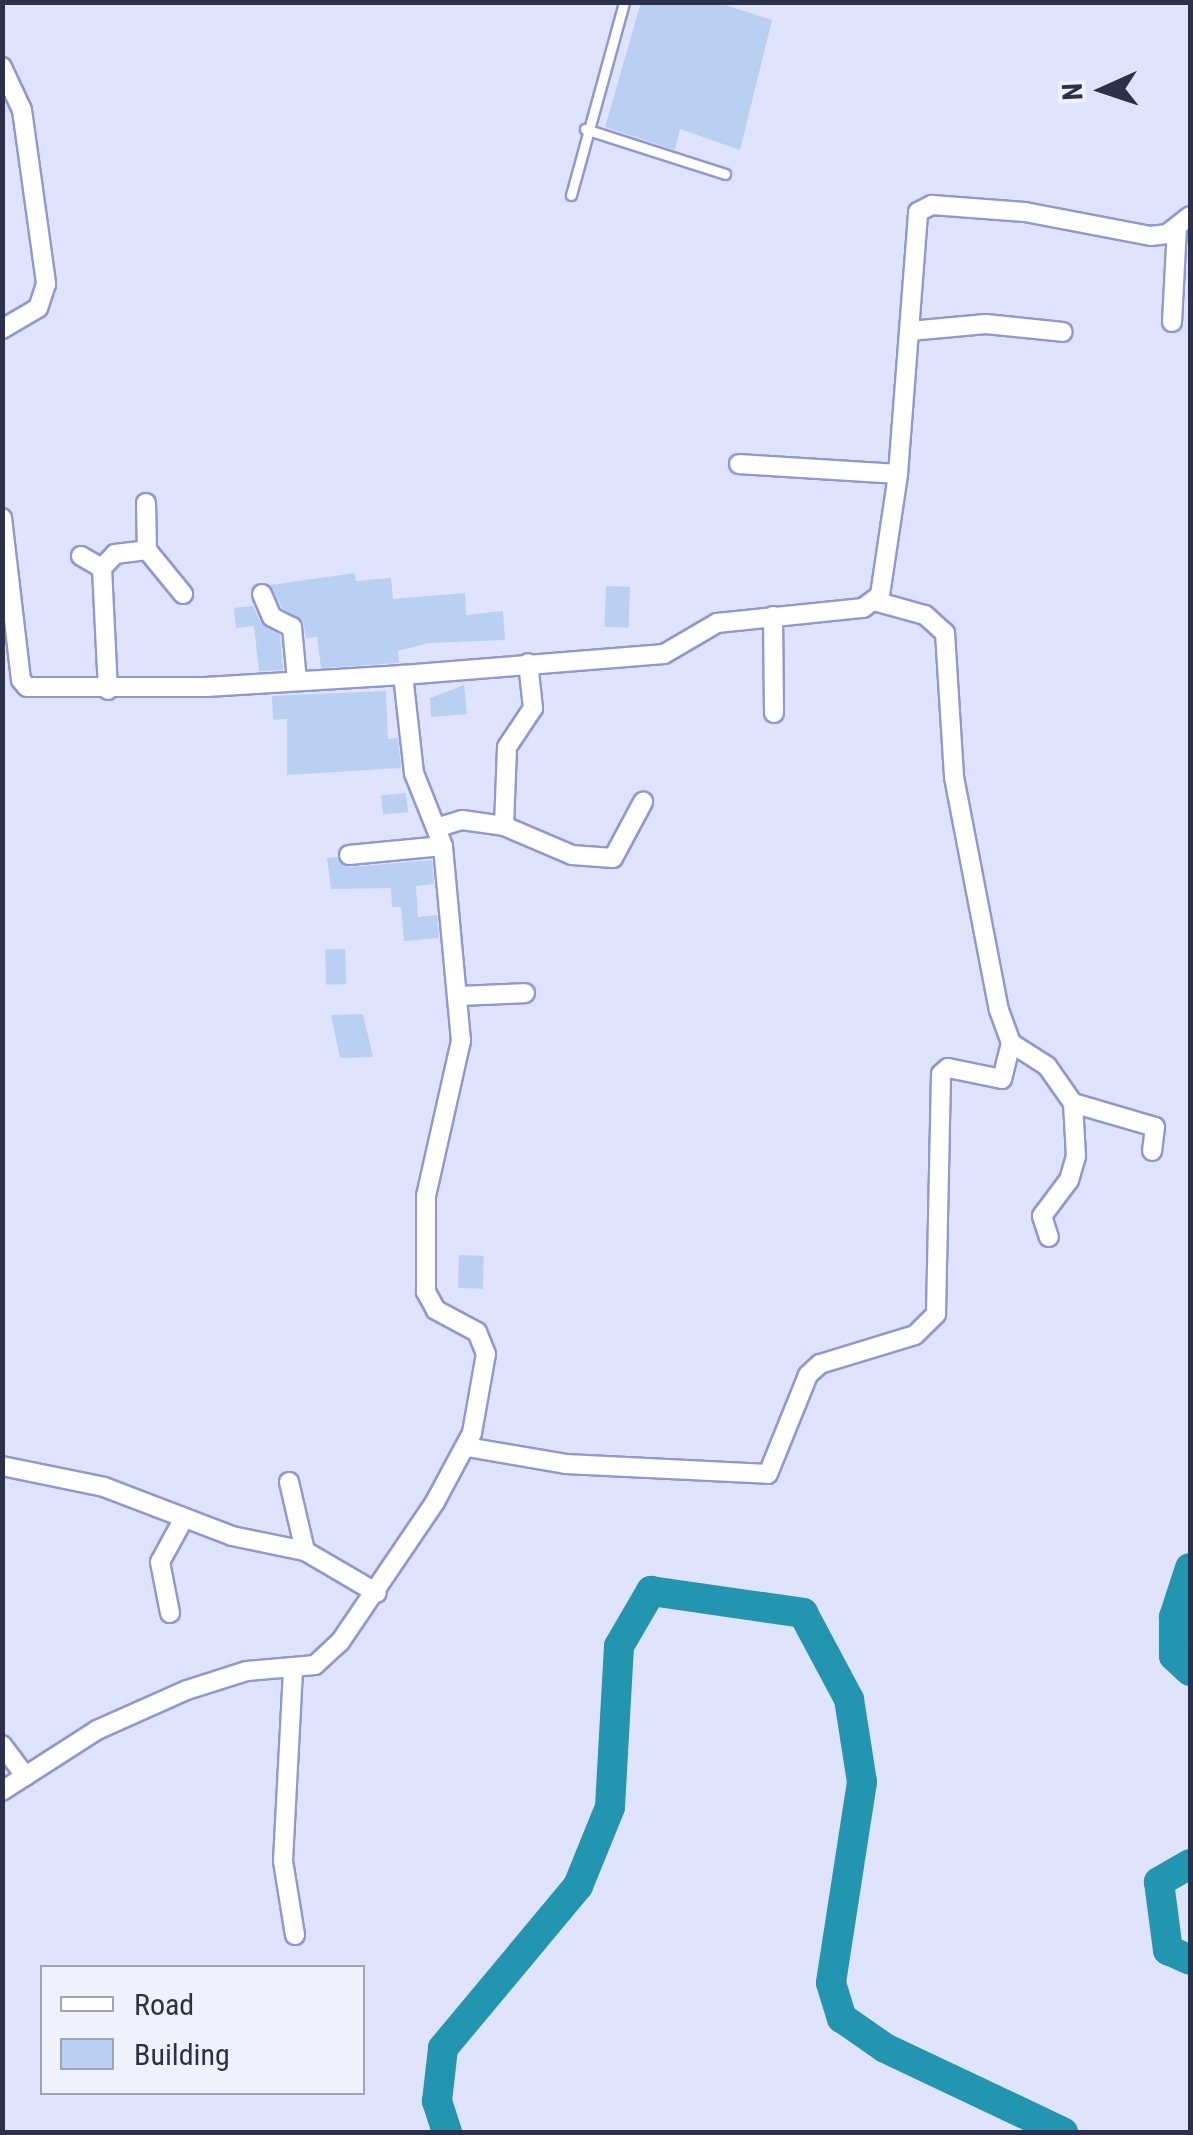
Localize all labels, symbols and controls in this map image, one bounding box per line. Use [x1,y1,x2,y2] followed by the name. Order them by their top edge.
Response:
[1053,40,1153,140] north arrow
[1056,82,1089,101] text: N
[40,1965,365,2095] legend
[134,1987,194,2022] text: Road
[134,2037,230,2072] text: Building

